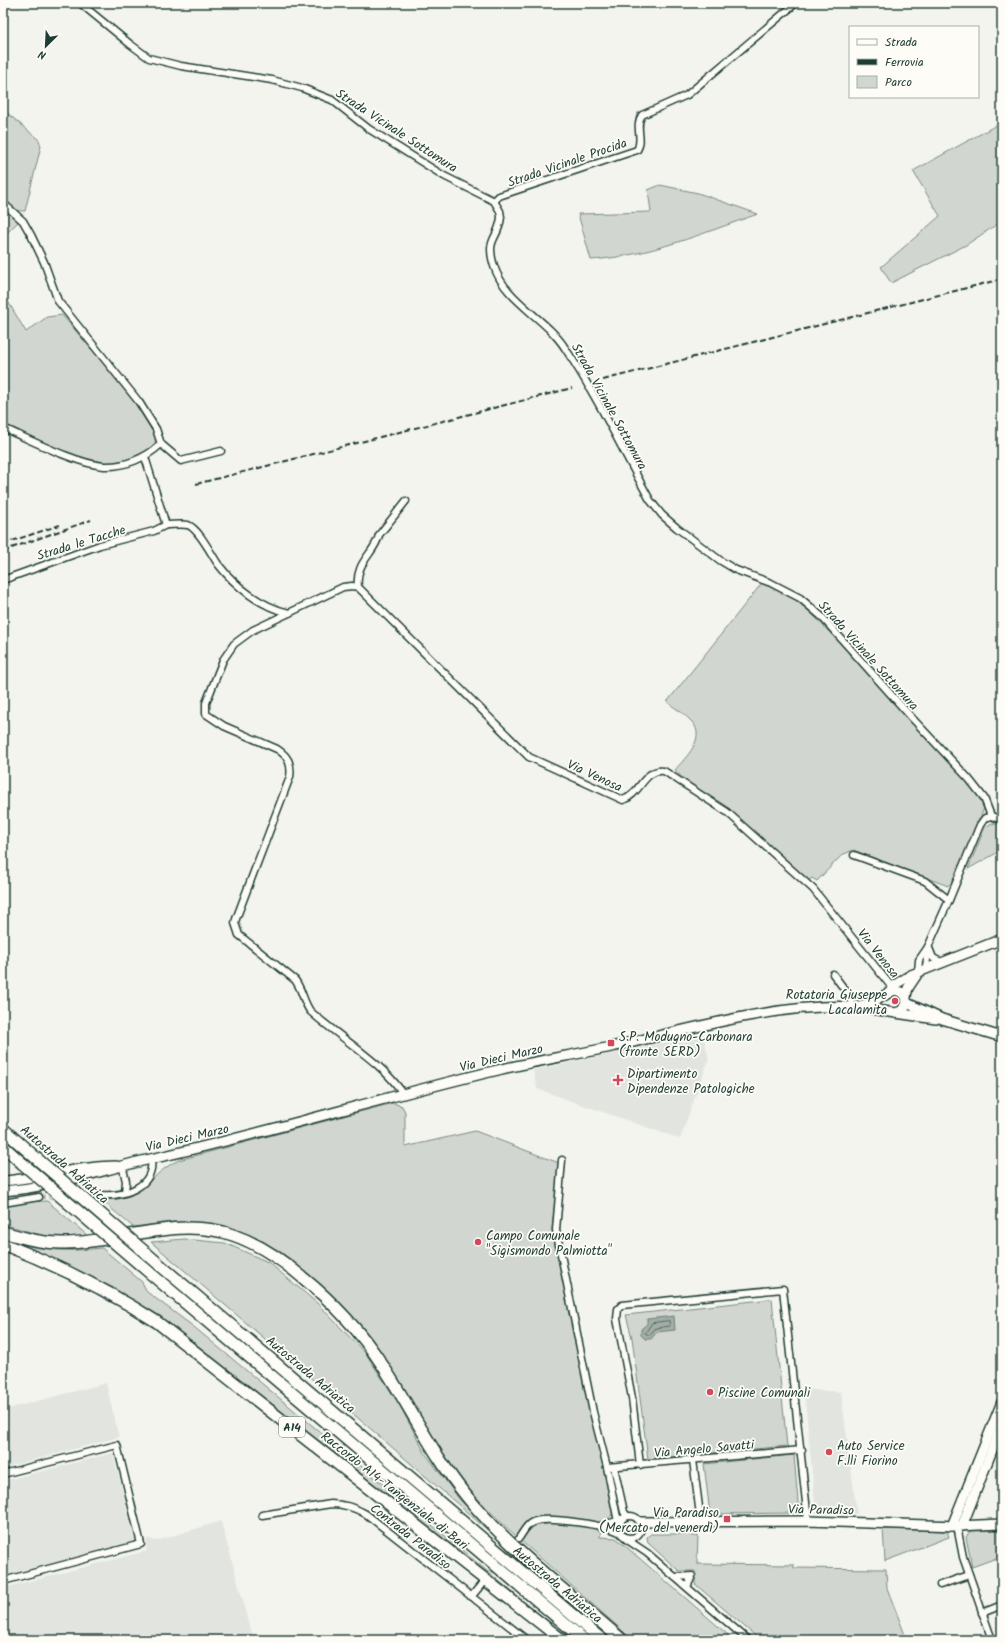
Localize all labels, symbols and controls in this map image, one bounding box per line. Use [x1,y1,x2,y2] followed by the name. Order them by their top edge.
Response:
[26,26,66,66] north arrow
[849,26,979,98] legend
[885,33,918,52] text: Strada
[35,45,49,64] text: N
[885,53,924,72] text: Ferrovia
[885,73,912,92] text: Parco
[331,84,461,179] street label: Strada Vicinale Sottomura
[505,133,630,194] street label: Strada Vicinale Procida
[565,340,652,474] street label: Strada Vicinale Sottomura
[34,520,129,567] street label: Strada le Tacche
[813,596,923,716] street label: Strada Vicinale Sottomura
[563,754,625,798] street label: Via Venosa
[852,924,904,983] street label: Via Venosa
[786,985,887,1021] place label: Rotatoria Giuseppe Lacalamita
[890,996,900,1006] marker: Rotatoria Giuseppe Lacalamita
[619,1027,753,1063] place label: S.P. Modugno-Carbonara (fronte SERD)
[606,1038,616,1048] marker: S.P. Modugno-Carbonara (fronte SERD)
[458,1039,545,1078] street label: Via Dieci Marzo
[627,1064,755,1100] place label: Dipartimento Dipendenze Patologiche
[612,1074,624,1086] marker: Dipartimento Dipendenze Patologiche
[144,1119,231,1158] street label: Via Dieci Marzo
[15,1121,113,1210] street label: Autostrada Adriatica
[486,1226,613,1262] place label: Campo Comunale "Sigismondo Palmiotta"
[473,1237,483,1247] marker: Campo Comunale "Sigismondo Palmiotta"
[260,1331,360,1419] street label: Autostrada Adriatica
[718,1383,811,1404] place label: Piscine Comunali
[705,1387,715,1397] marker: Piscine Comunali
[279,1417,305,1437] road number: A14
[316,1427,473,1556] street label: Raccordo A14-Tangenziale di Bari
[653,1435,756,1464] street label: Via Angelo Savatti
[837,1436,905,1472] place label: Auto Service F.lli Fiorino
[824,1447,834,1457] marker: Auto Service F.lli Fiorino
[365,1499,455,1576] street label: Contrada Paradiso
[788,1499,854,1522] street label: Via Paradiso
[599,1503,719,1539] place label: Via Paradiso (Mercato del venerdì)
[722,1514,732,1524] marker: Via Paradiso (Mercato del venerdì)
[507,1541,607,1629] street label: Autostrada Adriatica

